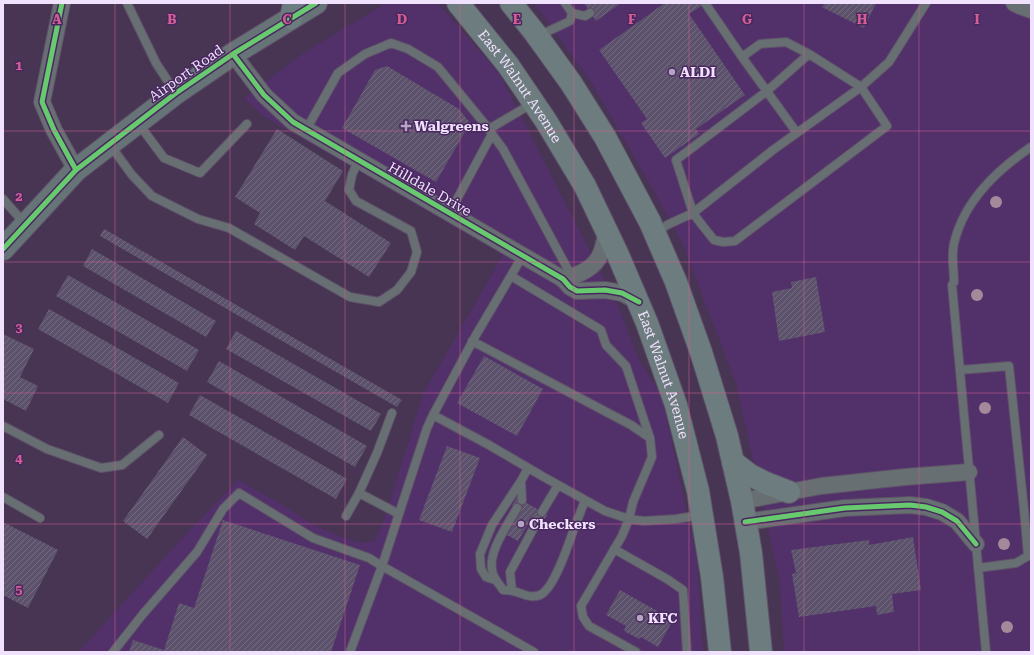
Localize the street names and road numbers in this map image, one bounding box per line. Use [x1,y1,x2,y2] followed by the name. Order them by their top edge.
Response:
[475,27,565,146] street label: East Walnut Avenue
[146,42,226,104] street label: Airport Road
[386,159,475,219] street label: Hilldale Drive
[635,308,692,441] street label: East Walnut Avenue

